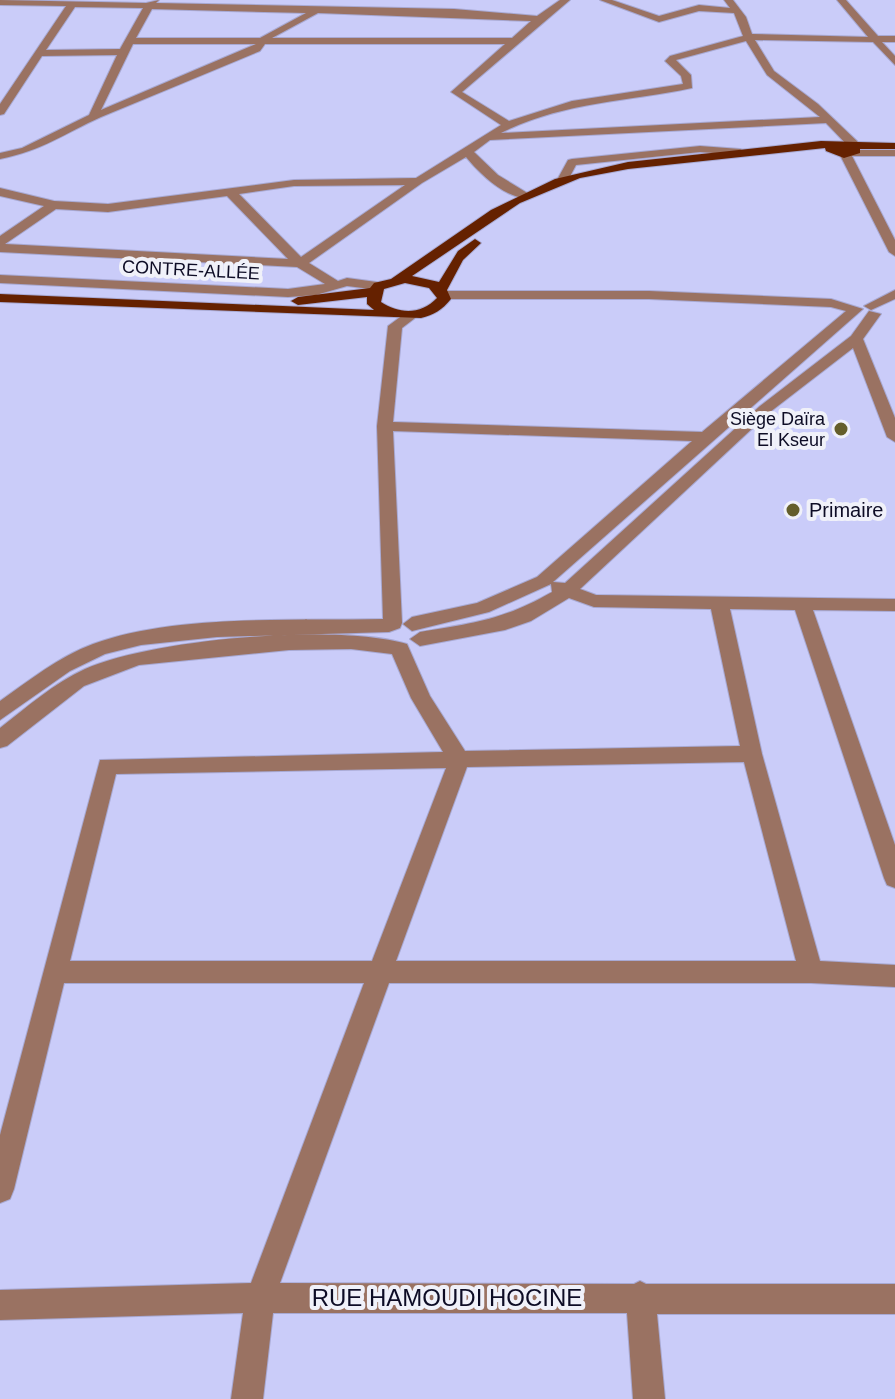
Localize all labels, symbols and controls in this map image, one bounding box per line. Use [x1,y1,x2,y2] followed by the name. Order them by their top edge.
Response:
[122,256,260,284] street label: CONTRE-ALLÉE
[730,409,826,450] place label: Siège Daïra El Kseur
[832,420,850,438] marker: Siège Daïra El Kseur
[809,499,883,521] place label: Primaire
[784,501,802,519] marker: Primaire
[312,1284,582,1311] street label: RUE HAMOUDI HOCINE

